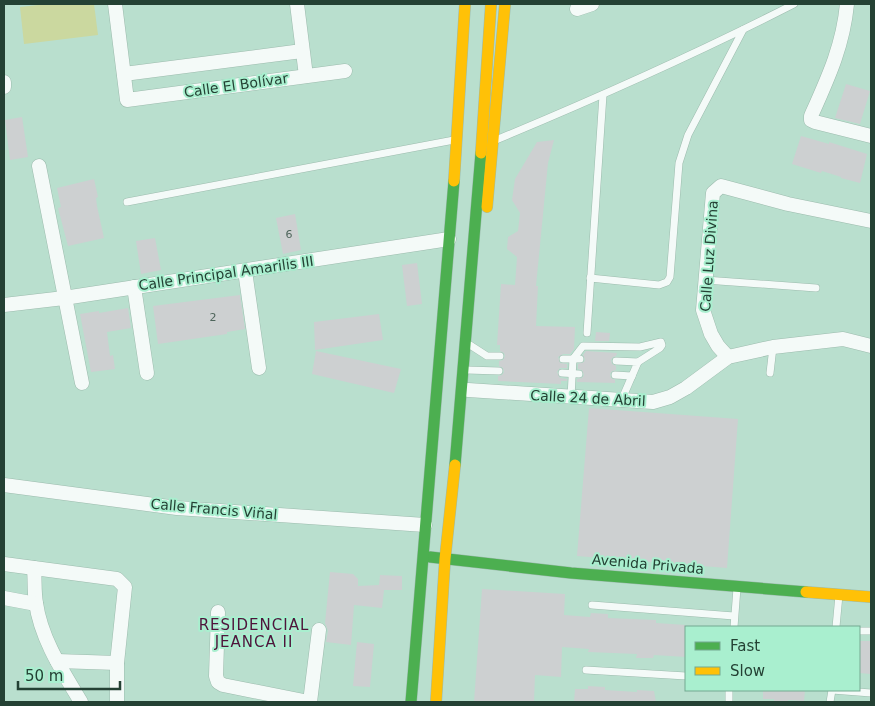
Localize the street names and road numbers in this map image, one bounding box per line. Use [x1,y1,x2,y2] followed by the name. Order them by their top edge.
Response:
[183,70,289,100] street label: Calle El Bolívar
[697,200,721,312] street label: Calle Luz Divina
[137,253,315,293] street label: Calle Principal Amarilis III
[530,387,646,409] street label: Calle 24 de Abril
[150,495,278,523] street label: Calle Francis Viñal
[591,551,705,577] street label: Avenida Privada

